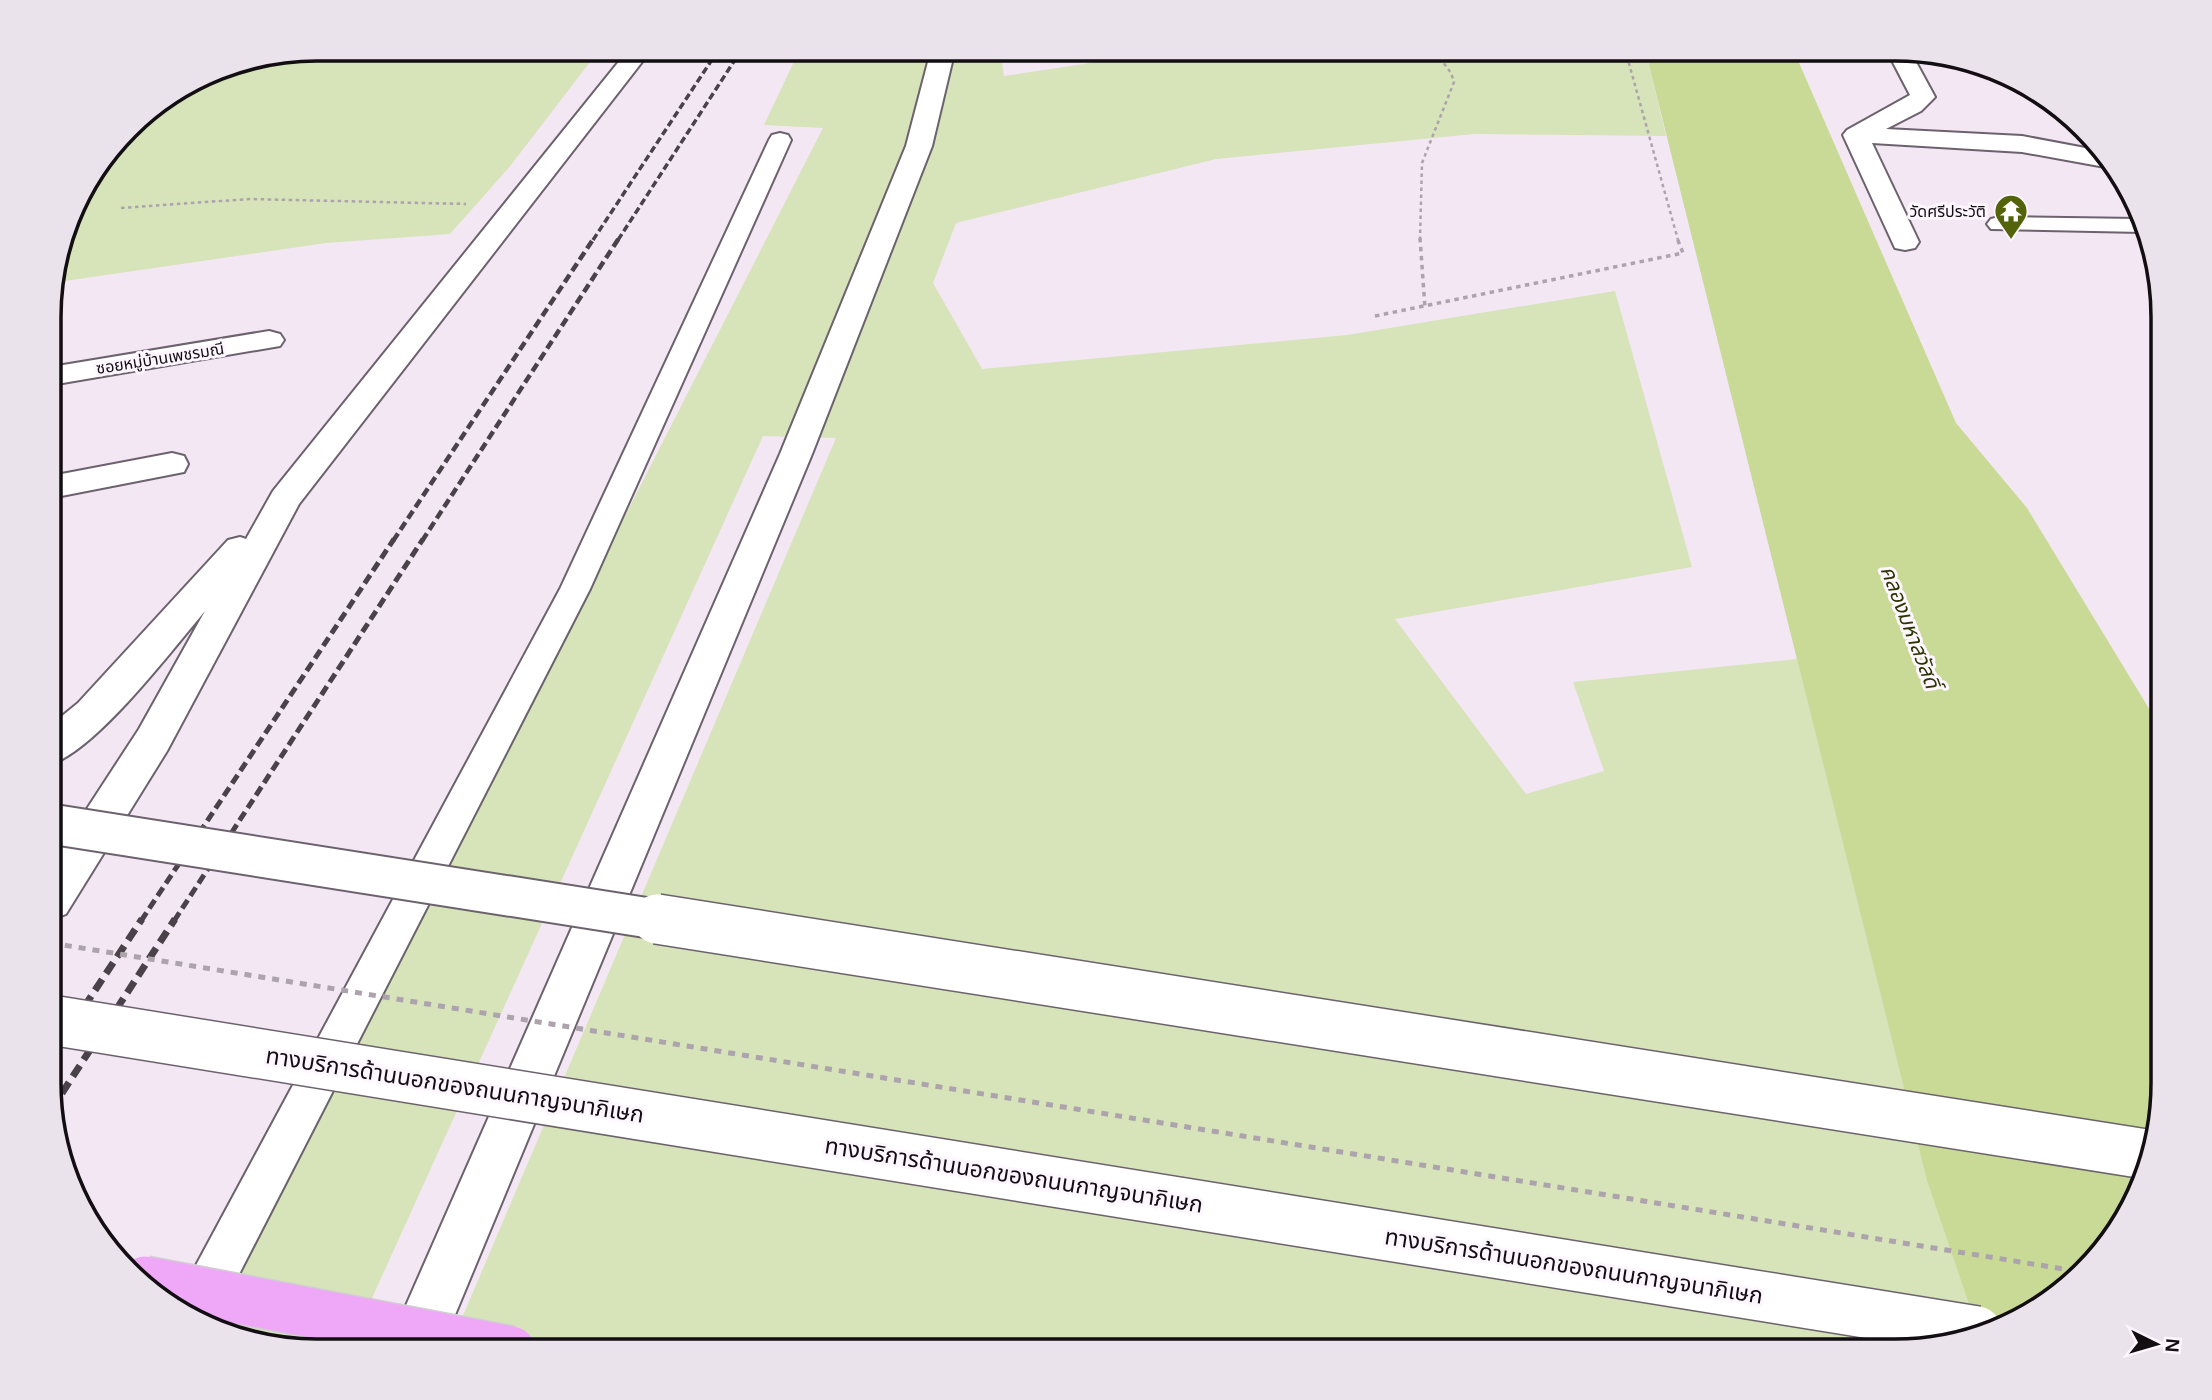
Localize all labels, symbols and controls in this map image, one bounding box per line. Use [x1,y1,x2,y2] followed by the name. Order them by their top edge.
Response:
[1992,192,2030,241] temple icon: วัดศรีประวัติ
[1909,203,1986,220] place label: วัดศรีประวัติ
[95,340,225,378] street label: ซอยหมู่บ้านเพชรมณี
[1877,562,1947,696] water label: คลองมหาสวัสดิ์
[264,1042,646,1128] street label: ทางบริการด้านนอกของถนนกาญจนาภิเษก
[823,1132,1205,1218] street label: ทางบริการด้านนอกของถนนกาญจนาภิเษก
[1383,1223,1765,1309] street label: ทางบริการด้านนอกของถนนกาญจนาภิเษก
[2121,1309,2191,1379] north arrow
[2161,1338,2183,1353] text: N

